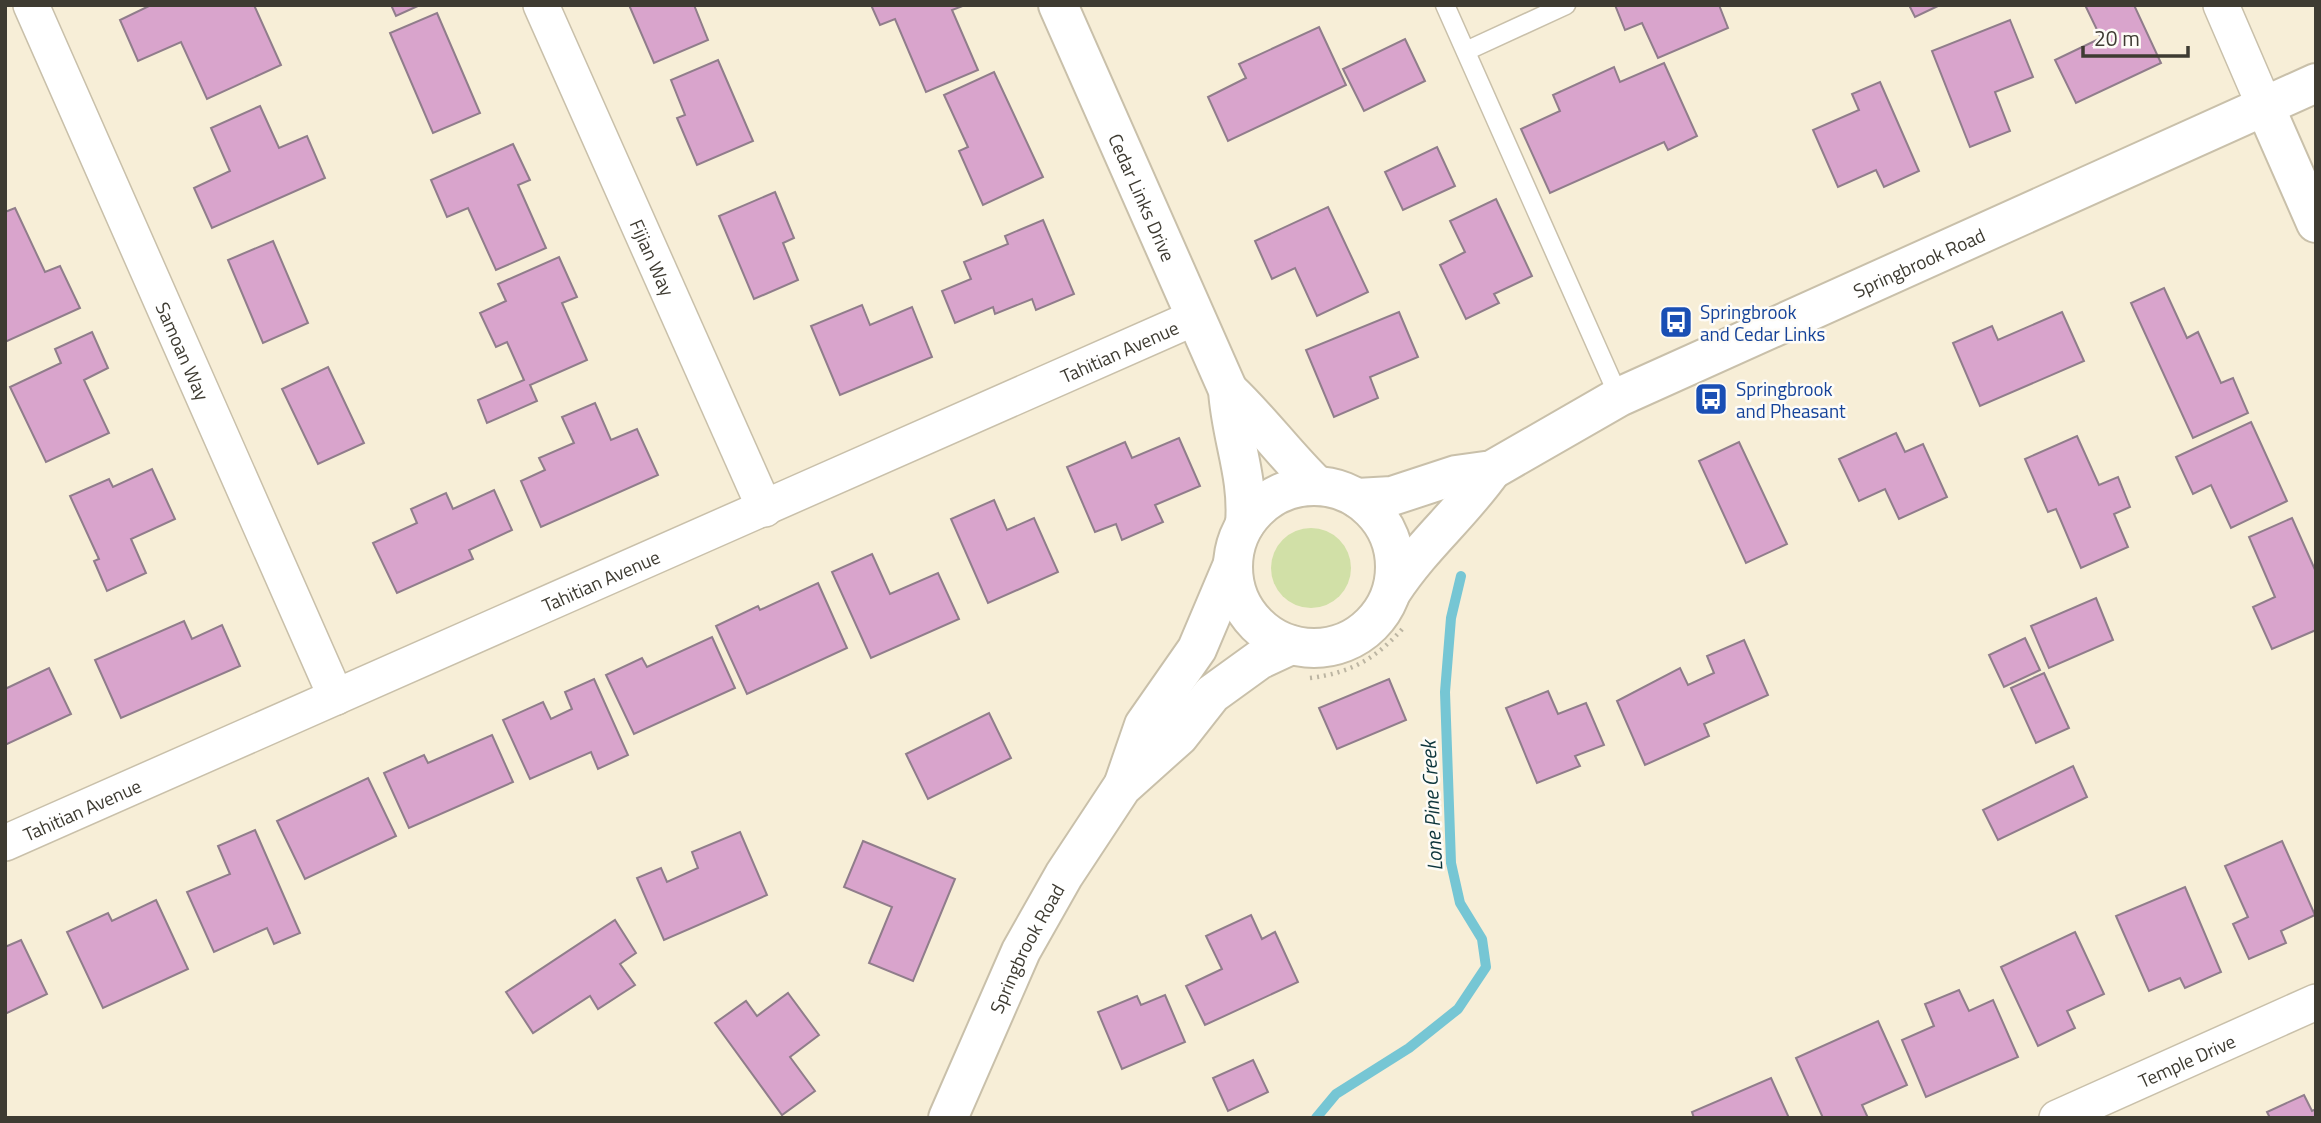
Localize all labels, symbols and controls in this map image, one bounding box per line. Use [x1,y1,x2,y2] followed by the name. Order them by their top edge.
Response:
[2083,14,2188,58] scale bar
[2094,22,2140,54] text: 20 m
[1102,128,1184,266] street label: Cedar Links Drive
[623,214,683,300] street label: Fijian Way
[1848,220,1989,304] street label: Springbrook Road
[149,297,218,405] street label: Samoan Way
[1700,297,1826,348] place label: Springbrook and Cedar Links
[1657,303,1695,341] bus stop icon: Springbrook and Cedar Links
[1055,312,1183,390] street label: Tahitian Avenue
[1736,374,1846,425] place label: Springbrook and Pheasant
[1692,380,1730,418] bus stop icon: Springbrook and Pheasant
[537,541,664,619] street label: Tahitian Avenue
[1411,737,1450,872] water label: Lone Pine Creek
[18,770,146,848] street label: Tahitian Avenue
[981,878,1071,1018] street label: Springbrook Road
[2133,1026,2240,1094] street label: Temple Drive

